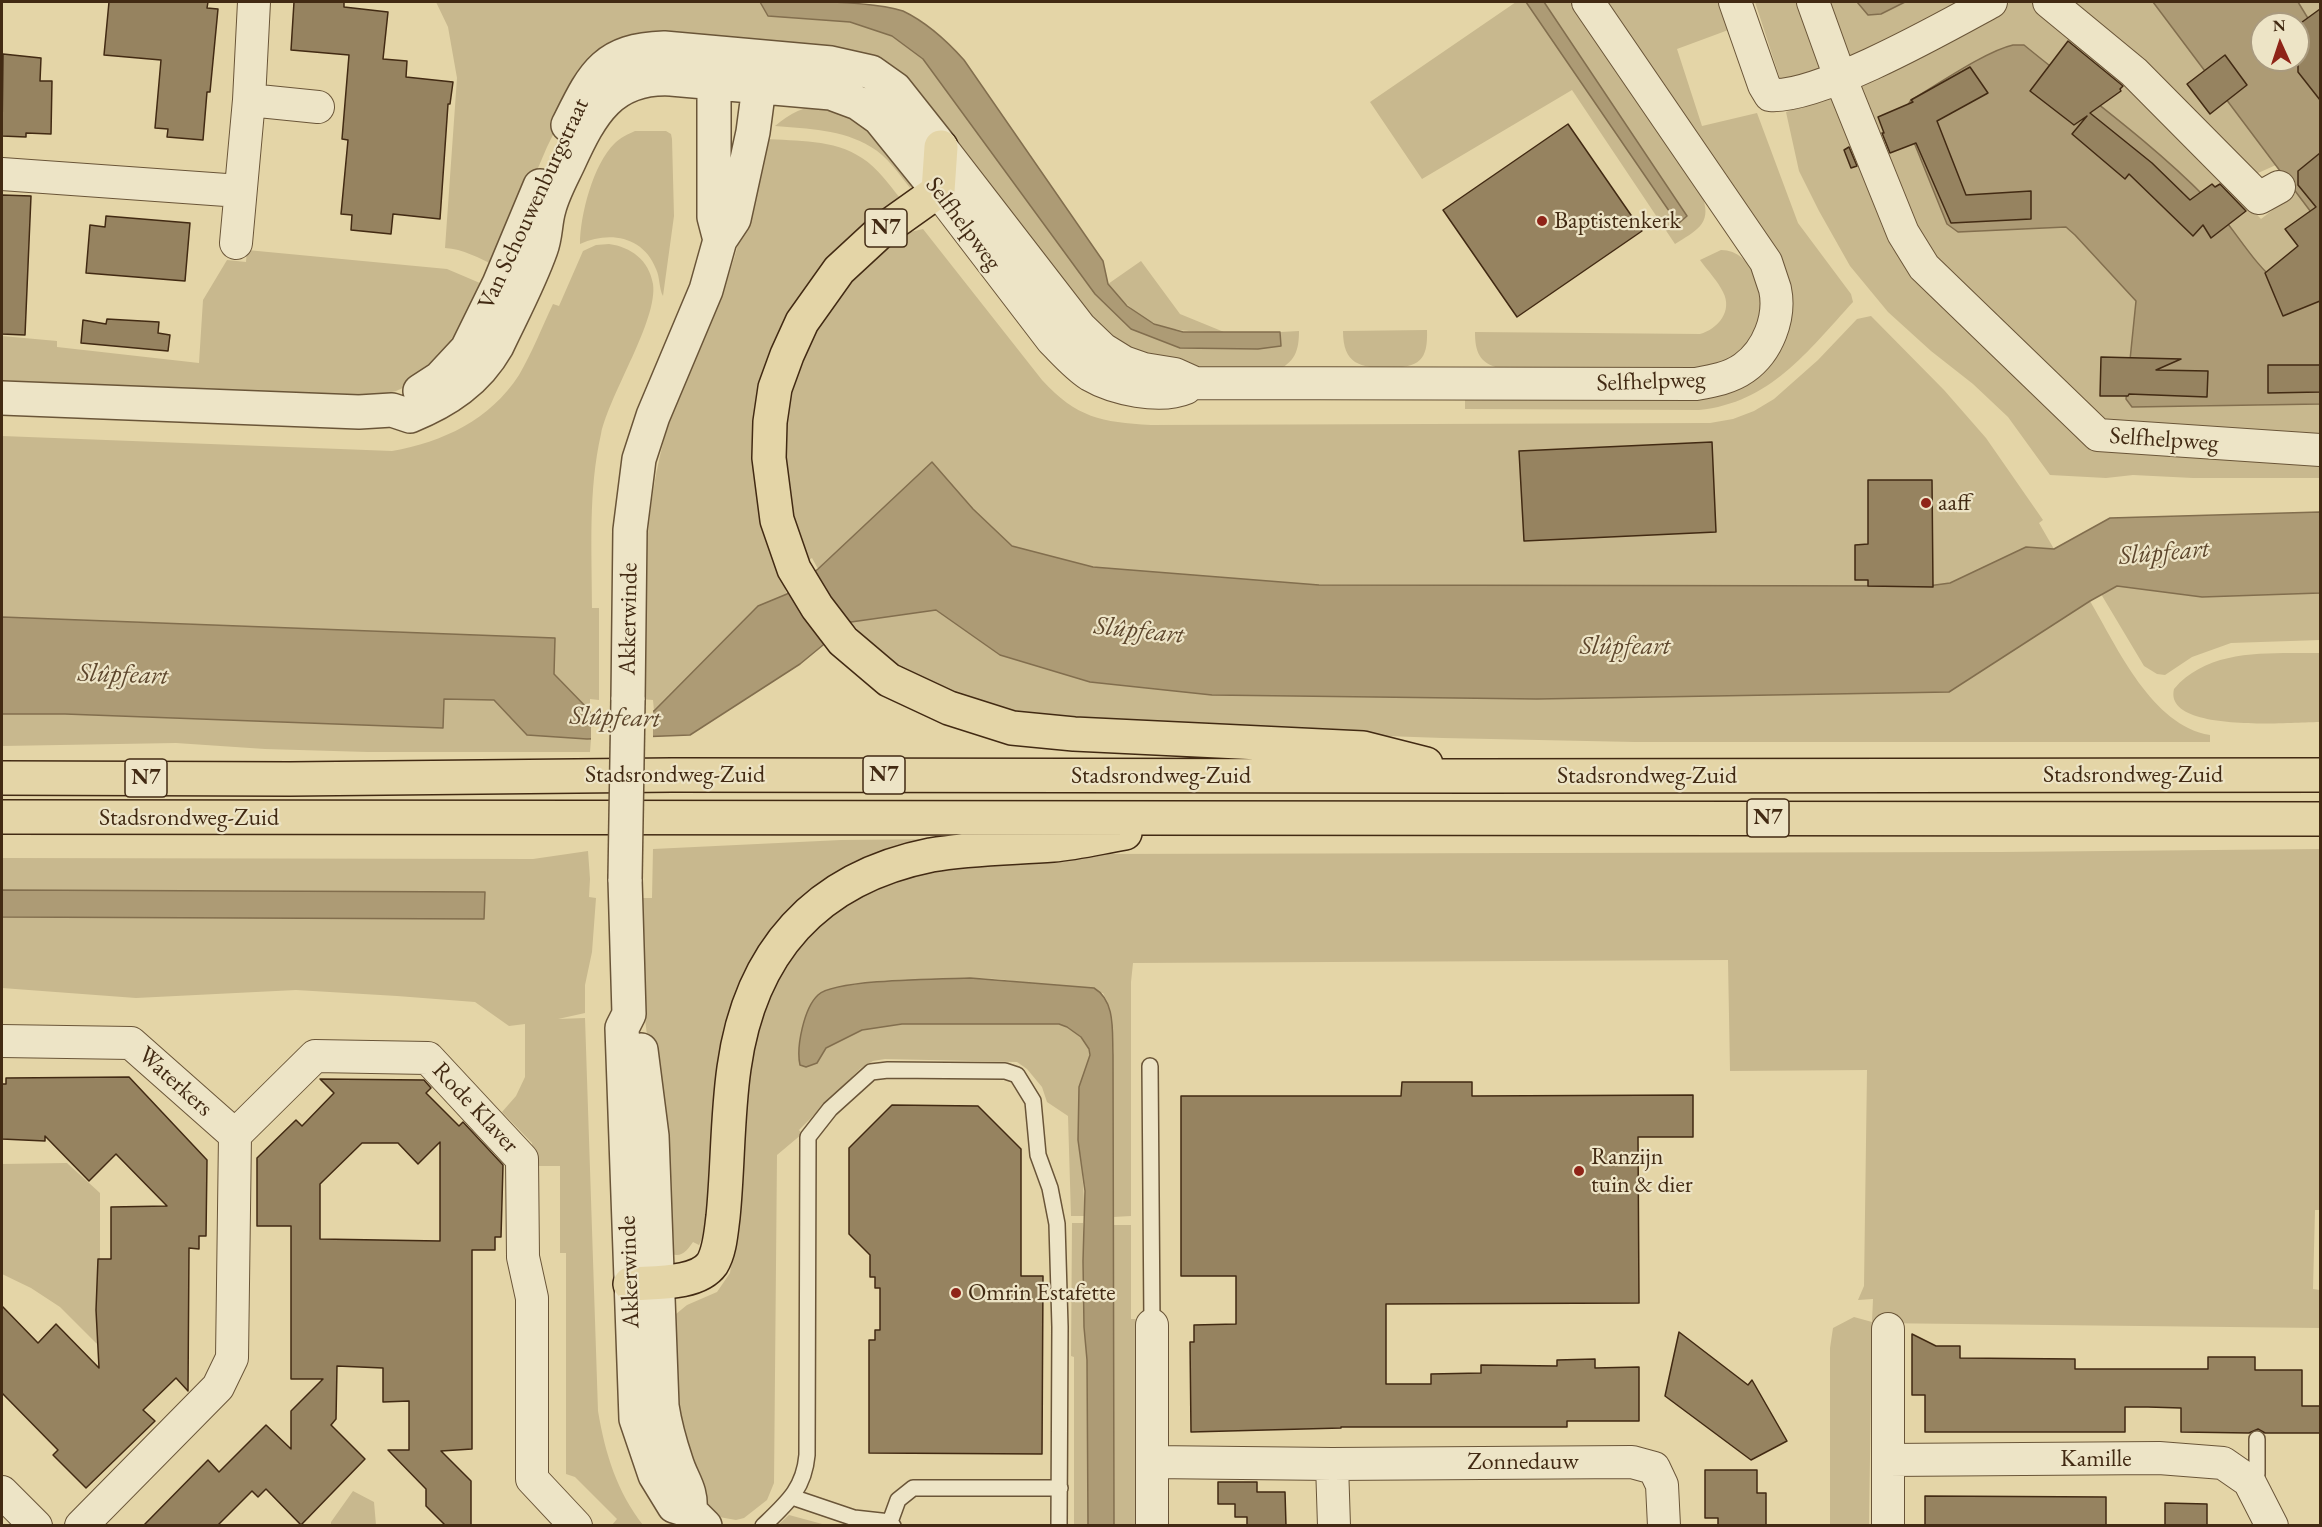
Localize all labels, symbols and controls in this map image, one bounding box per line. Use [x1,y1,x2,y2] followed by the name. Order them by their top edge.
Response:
[2250,12,2310,72] north arrow
[2272,15,2286,36] text: N
[472,94,596,314] street label: Van Schouwenburgstraat
[919,172,1007,276] street label: Selfhelpweg
[1554,207,1681,235] place label: Baptistenkerk
[865,209,907,247] road number: N7
[1535,214,1549,228] marker: Baptistenkerk
[1596,366,1706,398] street label: Selfhelpweg
[2109,422,2219,458] street label: Selfhelpweg
[1938,489,1971,517] place label: aaff
[1919,496,1933,510] marker: aaff
[2117,534,2211,572] water label: Slûpfeart
[614,562,644,676] street label: Akkerwinde
[1092,611,1186,651] water label: Slûpfeart
[1580,631,1670,663] water label: Slûpfeart
[77,658,169,692] water label: Slûpfeart
[569,701,661,735] water label: Slûpfeart
[863,756,905,794] road number: N7
[125,759,167,797] road number: N7
[585,761,765,789] street label: Stadsrondweg-Zuid
[2043,761,2223,789] street label: Stadsrondweg-Zuid
[1071,762,1251,790] street label: Stadsrondweg-Zuid
[1557,762,1737,790] street label: Stadsrondweg-Zuid
[1747,799,1789,837] road number: N7
[99,804,279,832] street label: Stadsrondweg-Zuid
[132,1041,218,1123] street label: Waterkers
[426,1057,524,1159] street label: Rode Klaver
[1591,1143,1693,1199] place label: Ranzijn tuin & dier
[1572,1164,1586,1178] marker: Ranzijn tuin & dier
[614,1215,646,1329] street label: Akkerwinde
[968,1279,1116,1307] place label: Omrin Estafette
[949,1286,963,1300] marker: Omrin Estafette
[2060,1445,2132,1473] street label: Kamille
[1467,1448,1579,1476] street label: Zonnedauw

